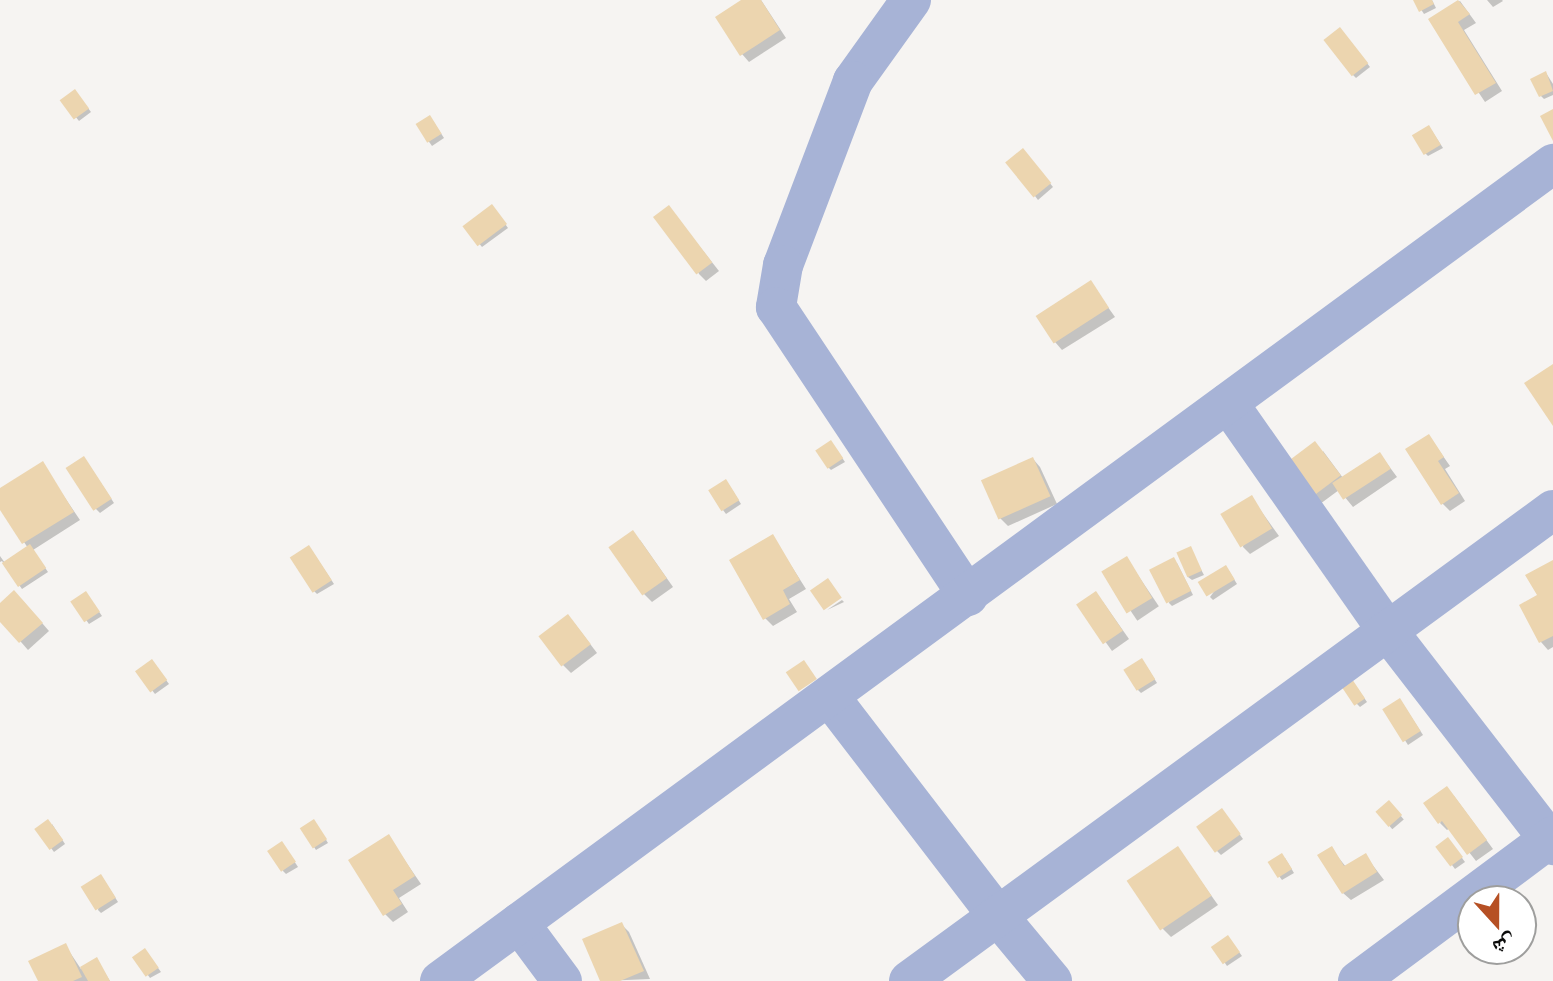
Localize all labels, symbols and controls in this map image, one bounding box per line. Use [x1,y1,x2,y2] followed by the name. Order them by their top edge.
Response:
[1457,885,1537,965] north arrow
[1489,928,1521,963] text: ش

